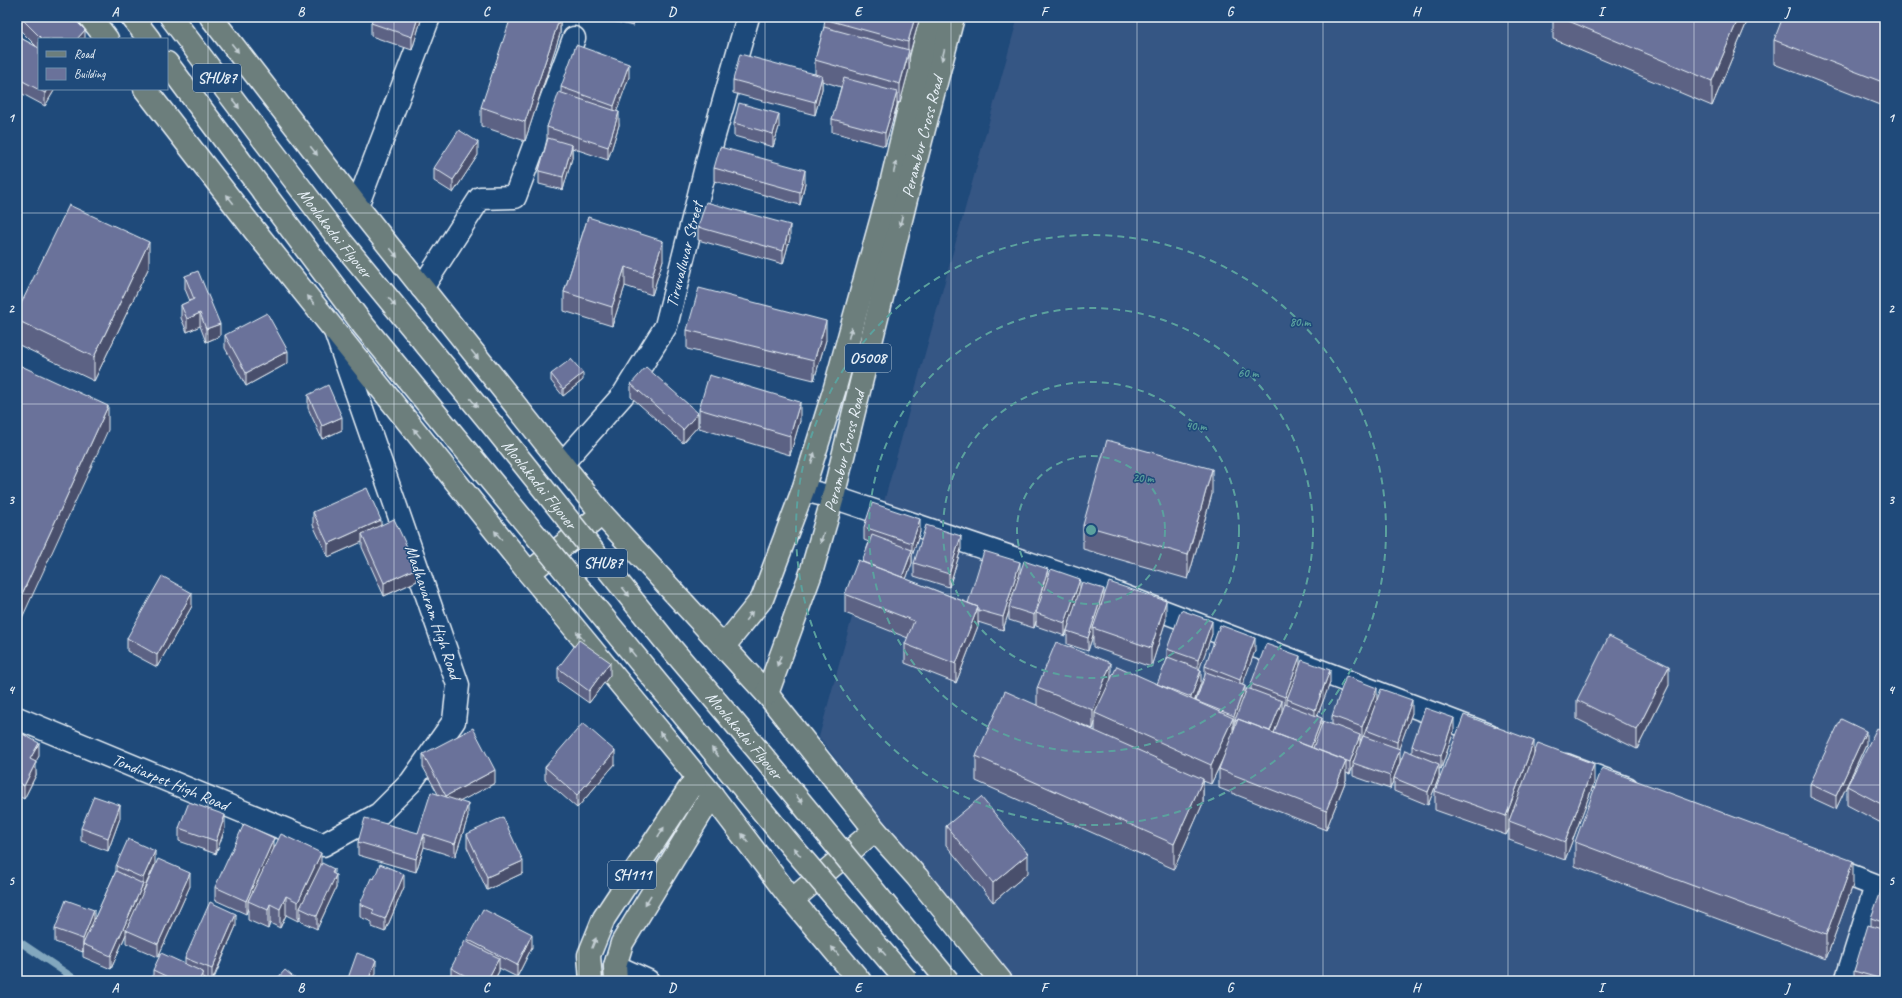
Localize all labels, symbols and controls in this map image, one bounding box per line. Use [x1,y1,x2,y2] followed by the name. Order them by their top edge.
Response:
[112,4,120,20] text: A
[298,4,306,20] text: B
[483,4,491,20] text: C
[668,4,677,20] text: D
[855,4,864,20] text: E
[1041,4,1050,20] text: F
[1227,4,1235,20] text: G
[1412,4,1422,20] text: H
[1598,4,1607,20] text: I
[1784,4,1791,20] text: J
[38,38,168,90] legend
[231,42,239,53] one-way arrow
[74,46,96,62] text: Road
[940,49,946,61] one-way arrow
[193,64,241,92] road number: SHU87
[74,66,106,82] text: Building
[896,71,949,200] street label: Perambur Cross Road
[232,98,241,109] one-way arrow
[8,110,16,126] text: 1
[1888,110,1896,126] text: 1
[310,145,319,156] one-way arrow
[892,161,898,173] one-way arrow
[294,184,378,283] street label: Moolakadai Flyover
[225,193,234,204] one-way arrow
[661,197,708,309] street label: Tiruvalluvar Street
[897,215,903,228] one-way arrow
[390,248,399,259] one-way arrow
[306,295,315,306] one-way arrow
[387,297,396,308] one-way arrow
[8,301,15,317] text: 2
[1888,301,1895,317] text: 2
[1290,314,1311,330] text: 80 m
[847,327,853,339] one-way arrow
[845,344,891,372] road number: O5008
[471,349,480,360] one-way arrow
[1238,365,1260,381] text: 60 m
[819,385,870,514] street label: Perambur Cross Road
[470,397,479,408] one-way arrow
[1186,418,1207,434] text: 40 m
[413,428,422,439] one-way arrow
[498,435,583,535] street label: Moolakadai Flyover
[810,451,816,463] one-way arrow
[1133,470,1154,486] text: 20 m
[8,492,15,508] text: 3
[1888,492,1895,508] text: 3
[1084,523,1098,537] centre of rings
[494,530,503,541] one-way arrow
[819,532,825,544] one-way arrow
[400,542,467,685] street label: Madhavaram High Road
[579,549,627,577] road number: SHU87
[621,586,630,597] one-way arrow
[744,610,753,621] one-way arrow
[576,631,585,641] one-way arrow
[628,646,637,657] one-way arrow
[776,655,782,667] one-way arrow
[8,682,16,698] text: 4
[1888,682,1896,698] text: 4
[702,687,789,785] street label: Moolakadai Flyover
[659,731,667,742] one-way arrow
[710,747,719,757] one-way arrow
[109,748,235,816] street label: Tondiarpet High Road
[794,793,803,804] one-way arrow
[657,827,665,837] one-way arrow
[741,833,750,844] one-way arrow
[793,847,802,858] one-way arrow
[608,861,656,889] road number: SH111
[8,873,15,889] text: 5
[1888,873,1895,889] text: 5
[644,895,652,905] one-way arrow
[592,936,598,948] one-way arrow
[830,946,839,956] one-way arrow
[877,946,886,957] one-way arrow
[112,980,120,996] text: A
[298,980,306,996] text: B
[483,980,491,996] text: C
[668,980,677,996] text: D
[855,980,864,996] text: E
[1041,980,1050,996] text: F
[1227,980,1235,996] text: G
[1412,980,1422,996] text: H
[1598,980,1607,996] text: I
[1784,980,1791,996] text: J

